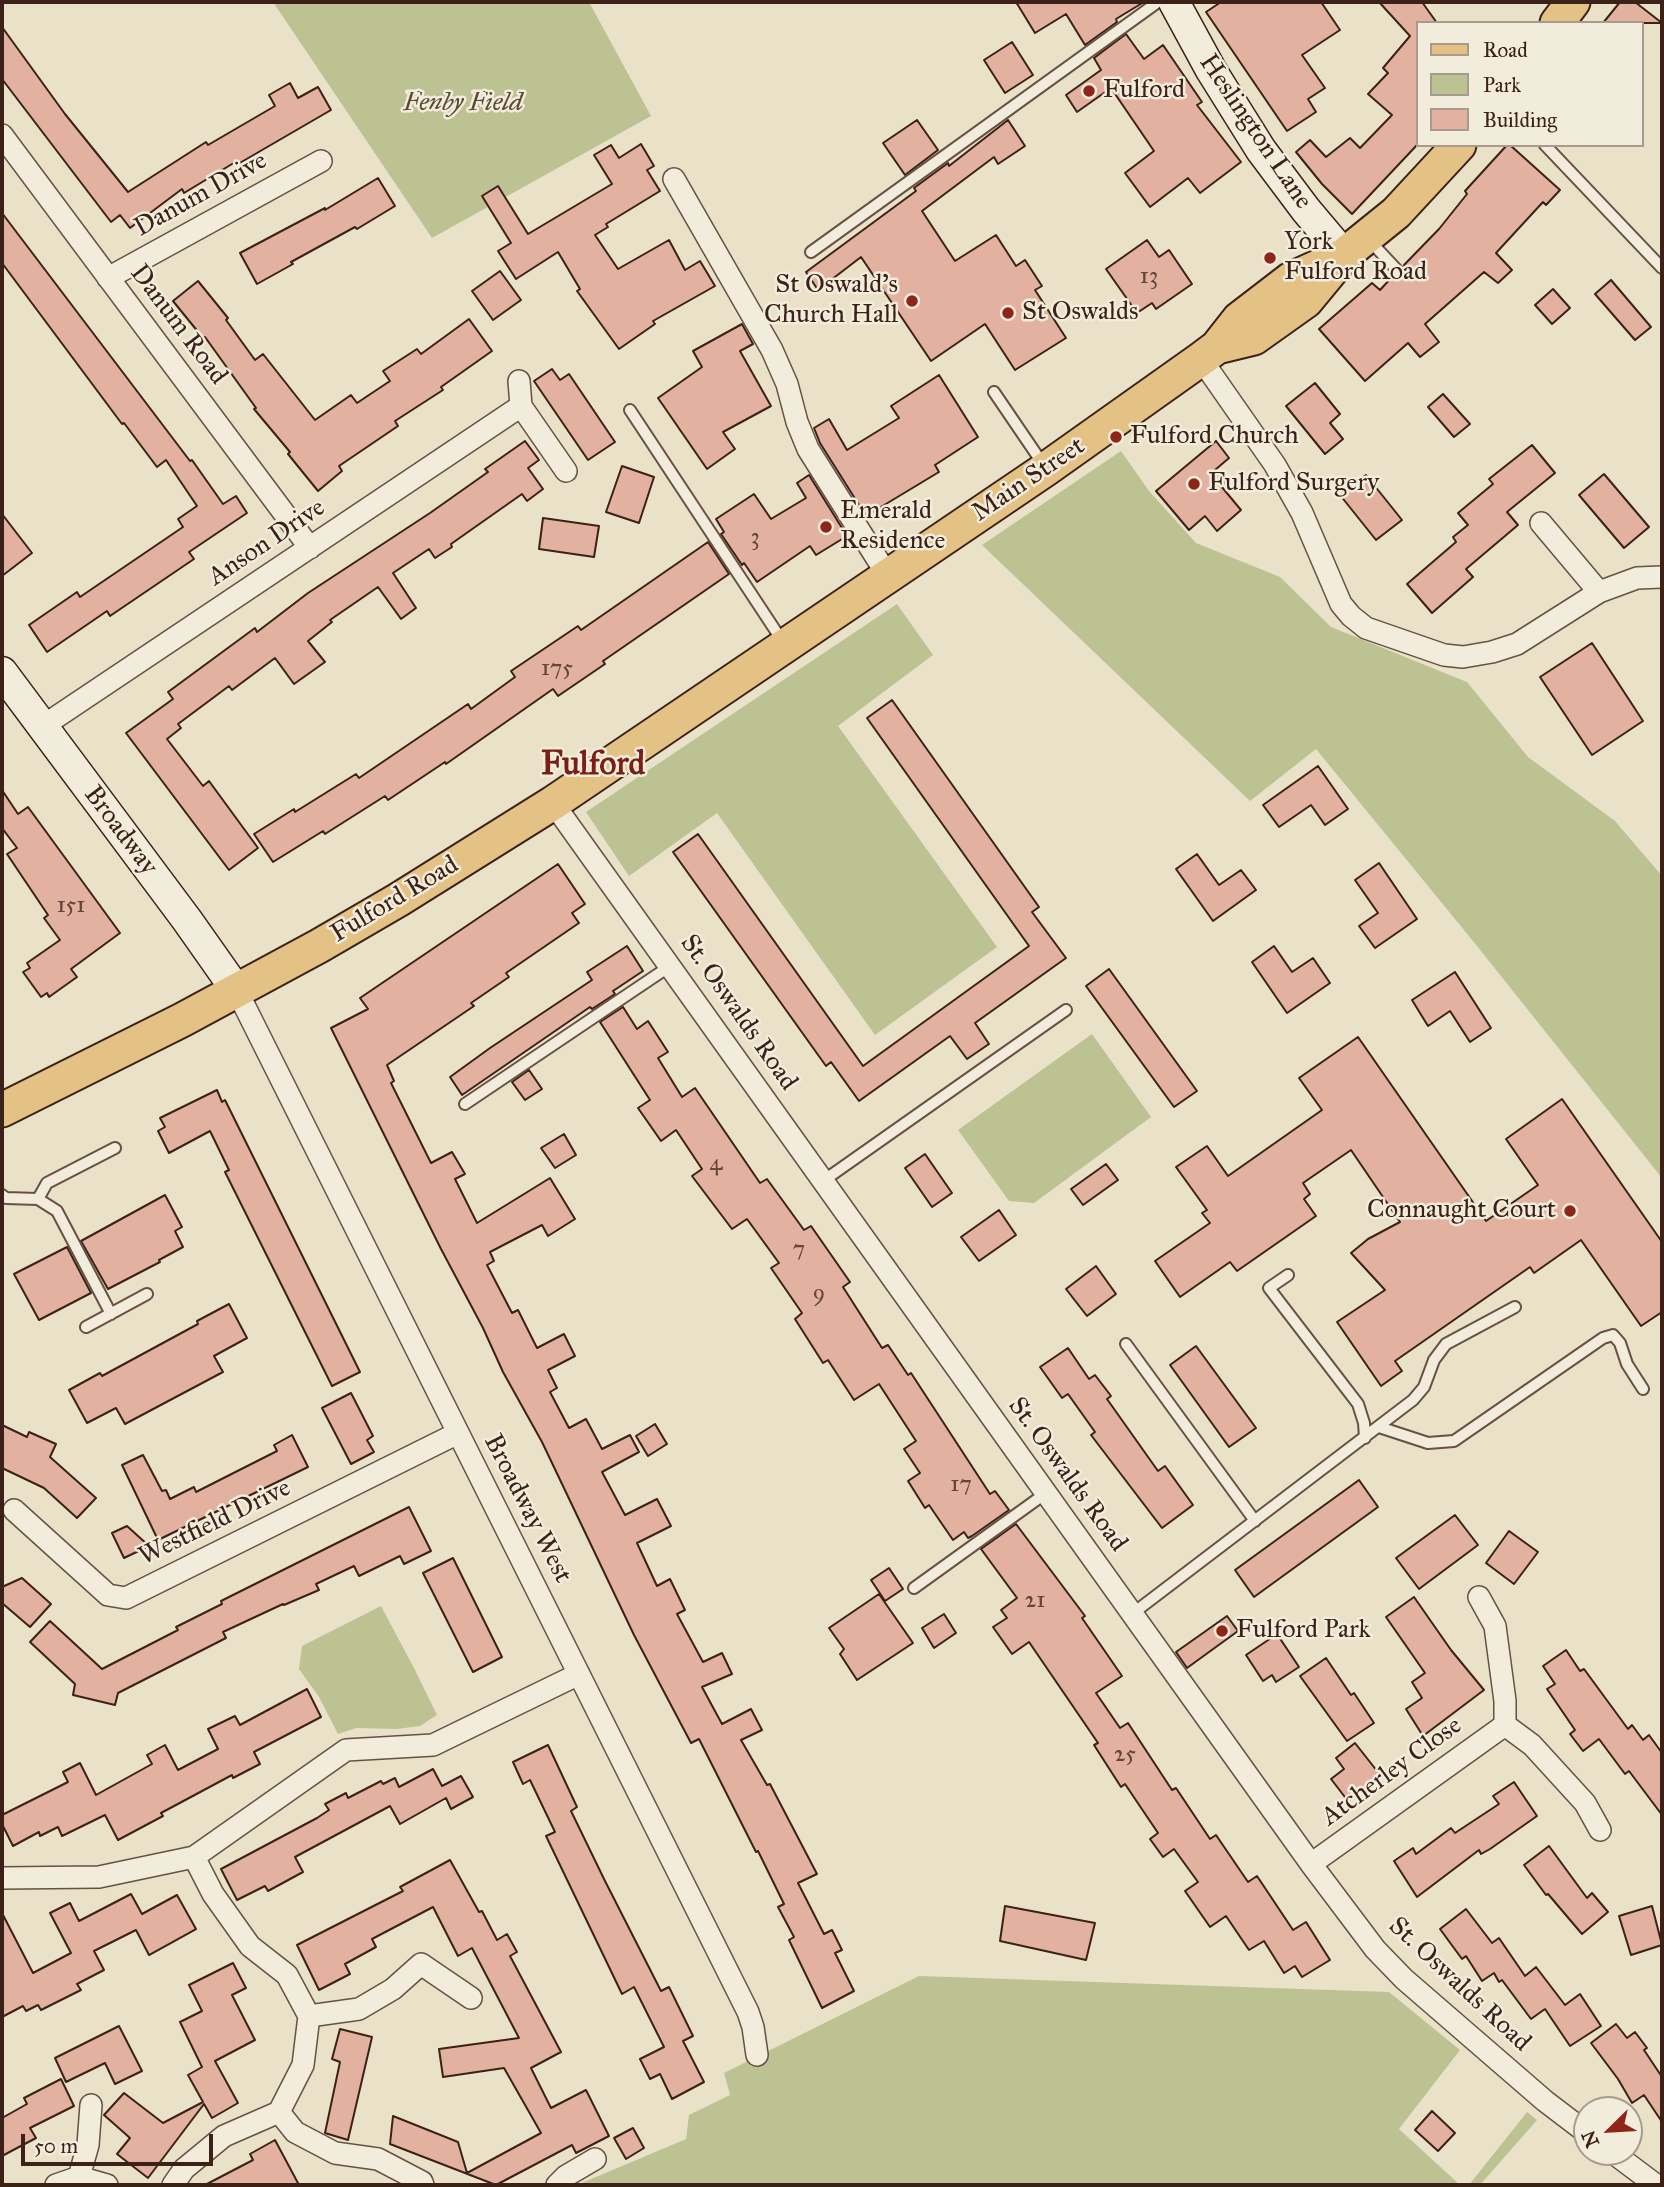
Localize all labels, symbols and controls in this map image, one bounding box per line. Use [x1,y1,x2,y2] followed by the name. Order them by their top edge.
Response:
[1416,21,1643,147] legend
[1483,37,1528,63] text: Road
[1192,49,1318,215] street label: Heslington Lane
[1483,72,1521,98] text: Park
[1103,75,1185,107] place label: Fulford
[1081,83,1097,99] marker: Fulford
[403,88,523,120] park label: Fenby Field
[1483,107,1557,133] text: Building
[129,146,273,244] street label: Danum Drive
[1284,227,1427,288] place label: York Fulford Road
[1262,250,1278,266] marker: York Fulford Road
[123,259,233,391] street label: Danum Road
[1140,263,1158,291] house number: 13
[764,270,898,332] place label: St Oswald's Church Hall
[904,293,920,309] marker: St Oswald's Church Hall
[1022,297,1138,329] place label: St Oswalds
[1000,305,1016,321] marker: St Oswalds
[1130,421,1299,453] place label: Fulford Church
[1108,429,1124,445] marker: Fulford Church
[967,431,1091,529] street label: Main Street
[1208,468,1379,500] place label: Fulford Surgery
[1186,476,1202,492] marker: Fulford Surgery
[203,493,331,593] street label: Anson Drive
[840,496,945,558] place label: Emerald Residence
[818,519,834,535] marker: Emerald Residence
[750,524,760,552] house number: 3
[541,655,573,683] house number: 175
[541,746,645,786] district label: Fulford
[76,780,164,882] street label: Broadway
[326,850,464,950] street label: Fulford Road
[57,892,85,920] house number: 151
[673,929,803,1097] street label: St. Oswalds Road
[710,1150,722,1178] house number: 4
[1367,1195,1556,1227] place label: Connaught Court
[1562,1203,1578,1219] marker: Connaught Court
[793,1236,805,1264] house number: 7
[813,1280,825,1308] house number: 9
[1001,1392,1133,1558] street label: St. Oswalds Road
[476,1430,578,1588] street label: Broadway West
[950,1471,972,1499] house number: 17
[134,1473,296,1573] street label: Westfield Drive
[1025,1587,1045,1615] house number: 21
[1236,1615,1371,1647] place label: Fulford Park
[1214,1623,1230,1639] marker: Fulford Park
[1316,1711,1468,1833] street label: Atcherley Close
[1114,1741,1136,1769] house number: 25
[1381,1911,1537,2059] street label: St. Oswalds Road
[1573,2096,1643,2166] north arrow
[24,2120,217,2164] scale bar
[1576,2127,1604,2151] text: N
[34,2133,78,2159] text: 50 m

